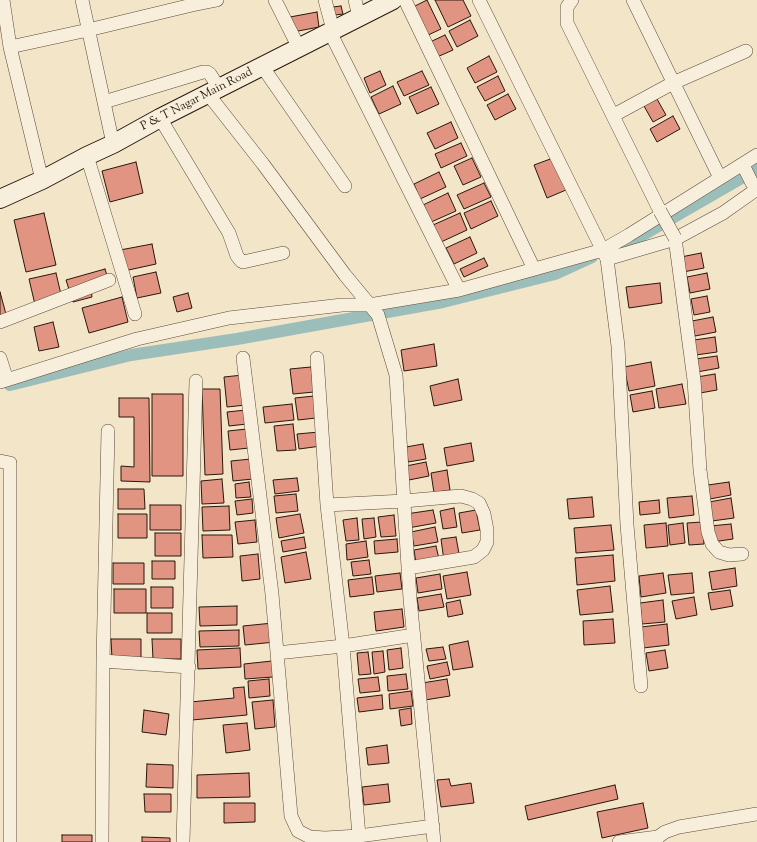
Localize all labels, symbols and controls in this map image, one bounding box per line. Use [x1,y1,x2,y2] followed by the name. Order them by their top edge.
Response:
[138,65,256,135] street label: P & T Nagar Main Road

